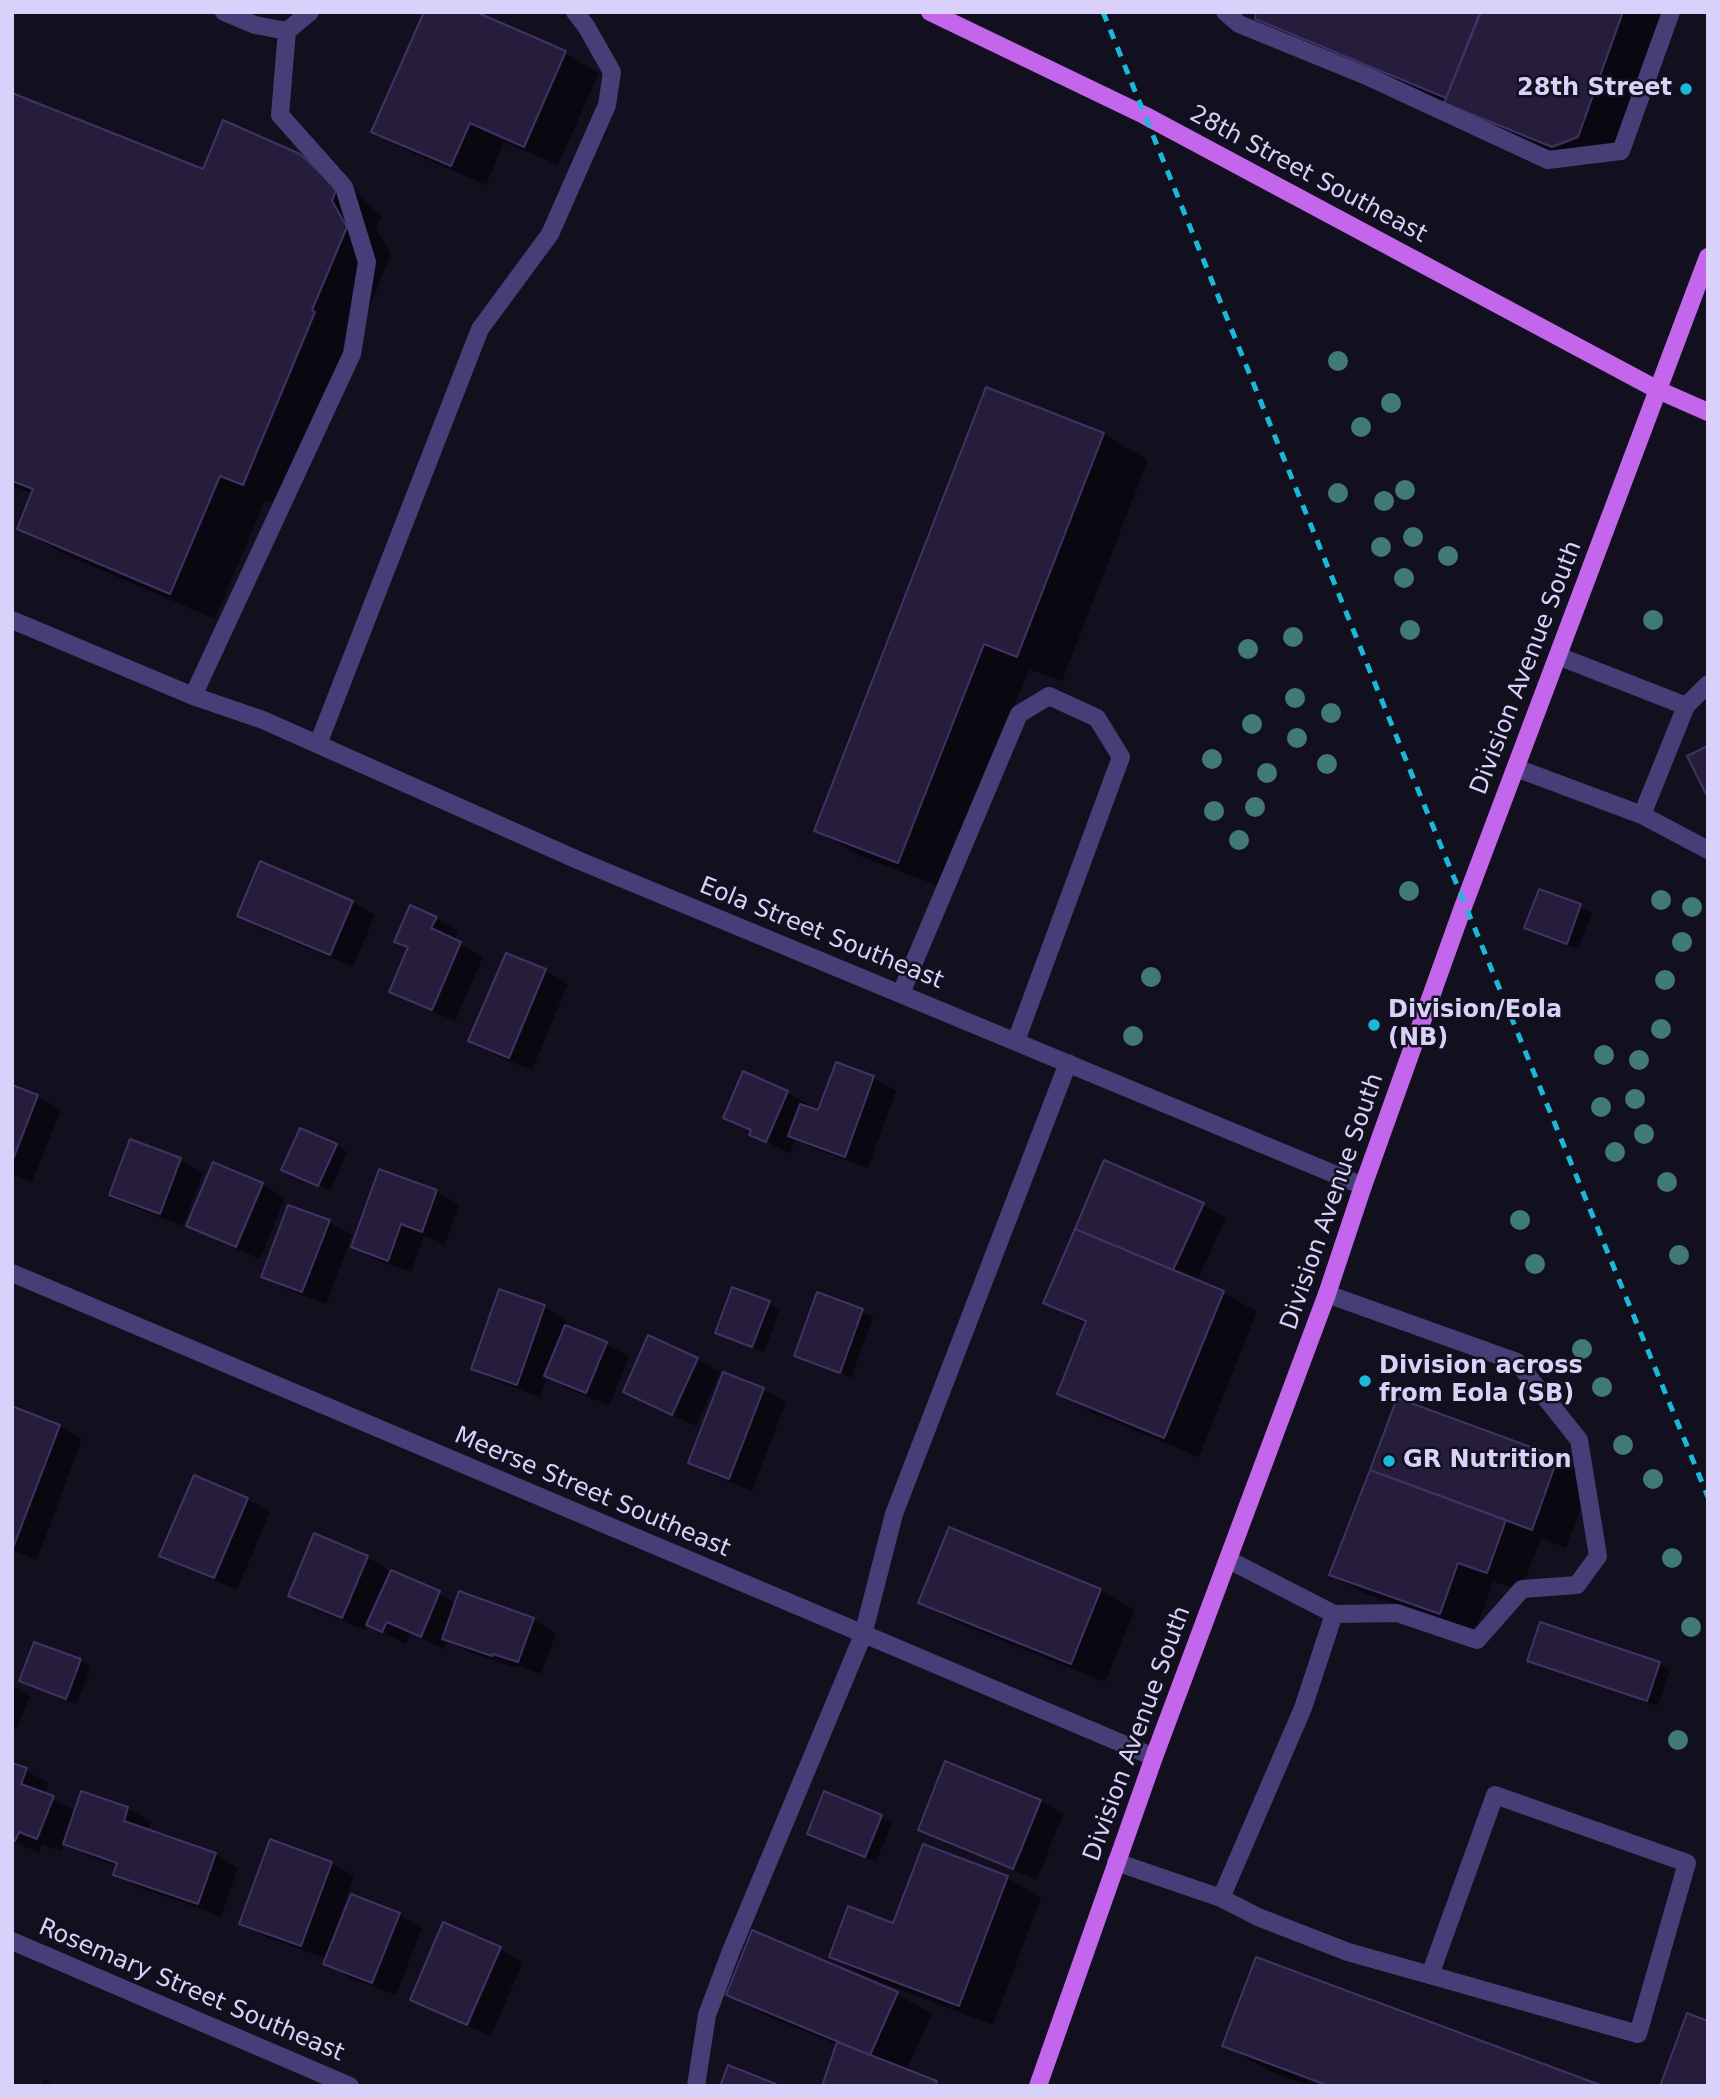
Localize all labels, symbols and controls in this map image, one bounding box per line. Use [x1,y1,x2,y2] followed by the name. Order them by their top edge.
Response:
[1517,75,1672,103] place label: 28th Street
[1678,81,1694,97] marker: 28th Street
[1184,100,1432,250] street label: 28th Street Southeast
[1465,537,1589,799] street label: Division Avenue South
[695,872,947,996] street label: Eola Street Southeast
[1388,997,1562,1053] place label: Division/Eola (NB)
[1366,1017,1382,1033] marker: Division/Eola (NB)
[1276,1070,1390,1334] street label: Division Avenue South
[1379,1353,1583,1409] place label: Division across from Eola (SB)
[1357,1373,1373,1389] marker: Division across from Eola (SB)
[450,1422,734,1564] street label: Meerse Street Southeast
[1403,1447,1572,1475] place label: GR Nutrition
[1381,1453,1397,1469] marker: GR Nutrition
[1078,1603,1198,1865] street label: Division Avenue South
[34,1913,348,2069] street label: Rosemary Street Southeast

